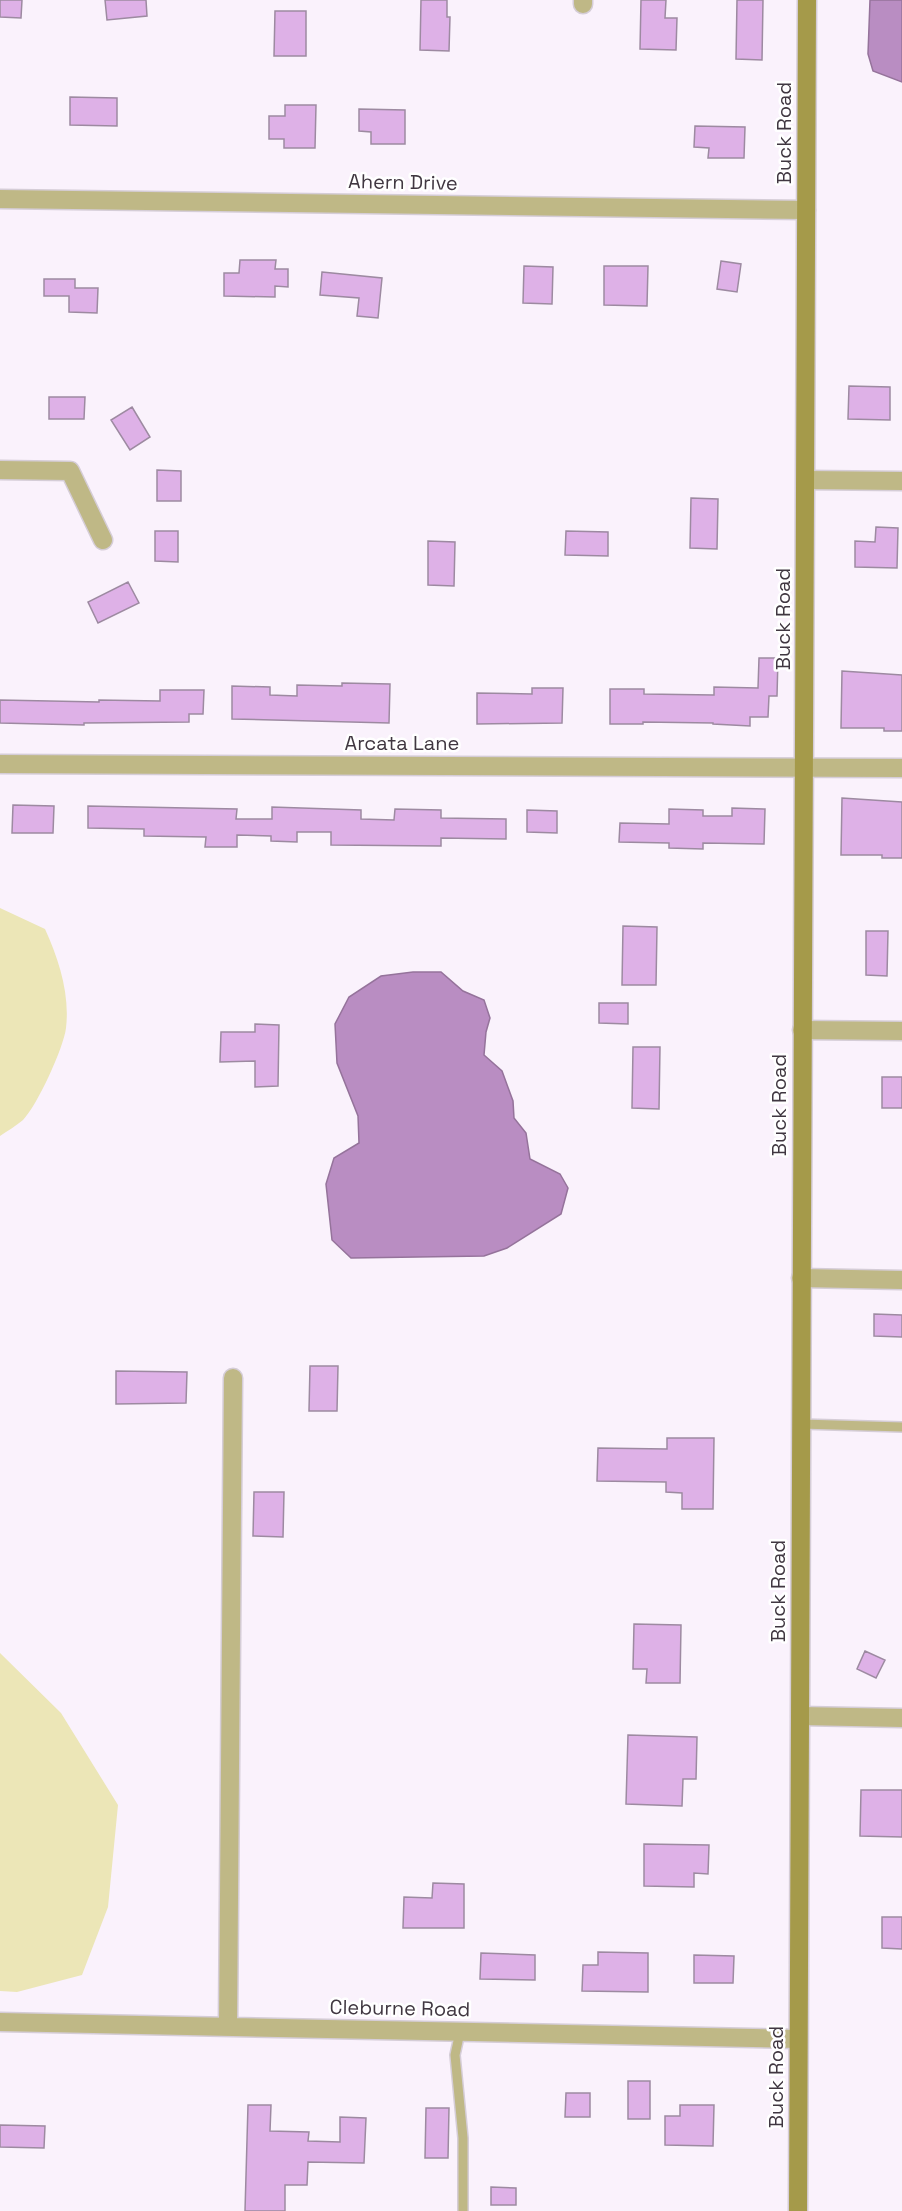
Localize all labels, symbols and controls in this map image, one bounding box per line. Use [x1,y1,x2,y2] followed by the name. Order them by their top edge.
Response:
[771,82,797,184] street label: Buck Road
[348,168,458,196] street label: Ahern Drive
[770,568,796,670] street label: Buck Road
[345,730,459,756] street label: Arcata Lane
[766,1054,792,1156] street label: Buck Road
[765,1540,791,1642] street label: Buck Road
[329,1994,471,2022] street label: Cleburne Road
[763,2026,789,2128] street label: Buck Road

